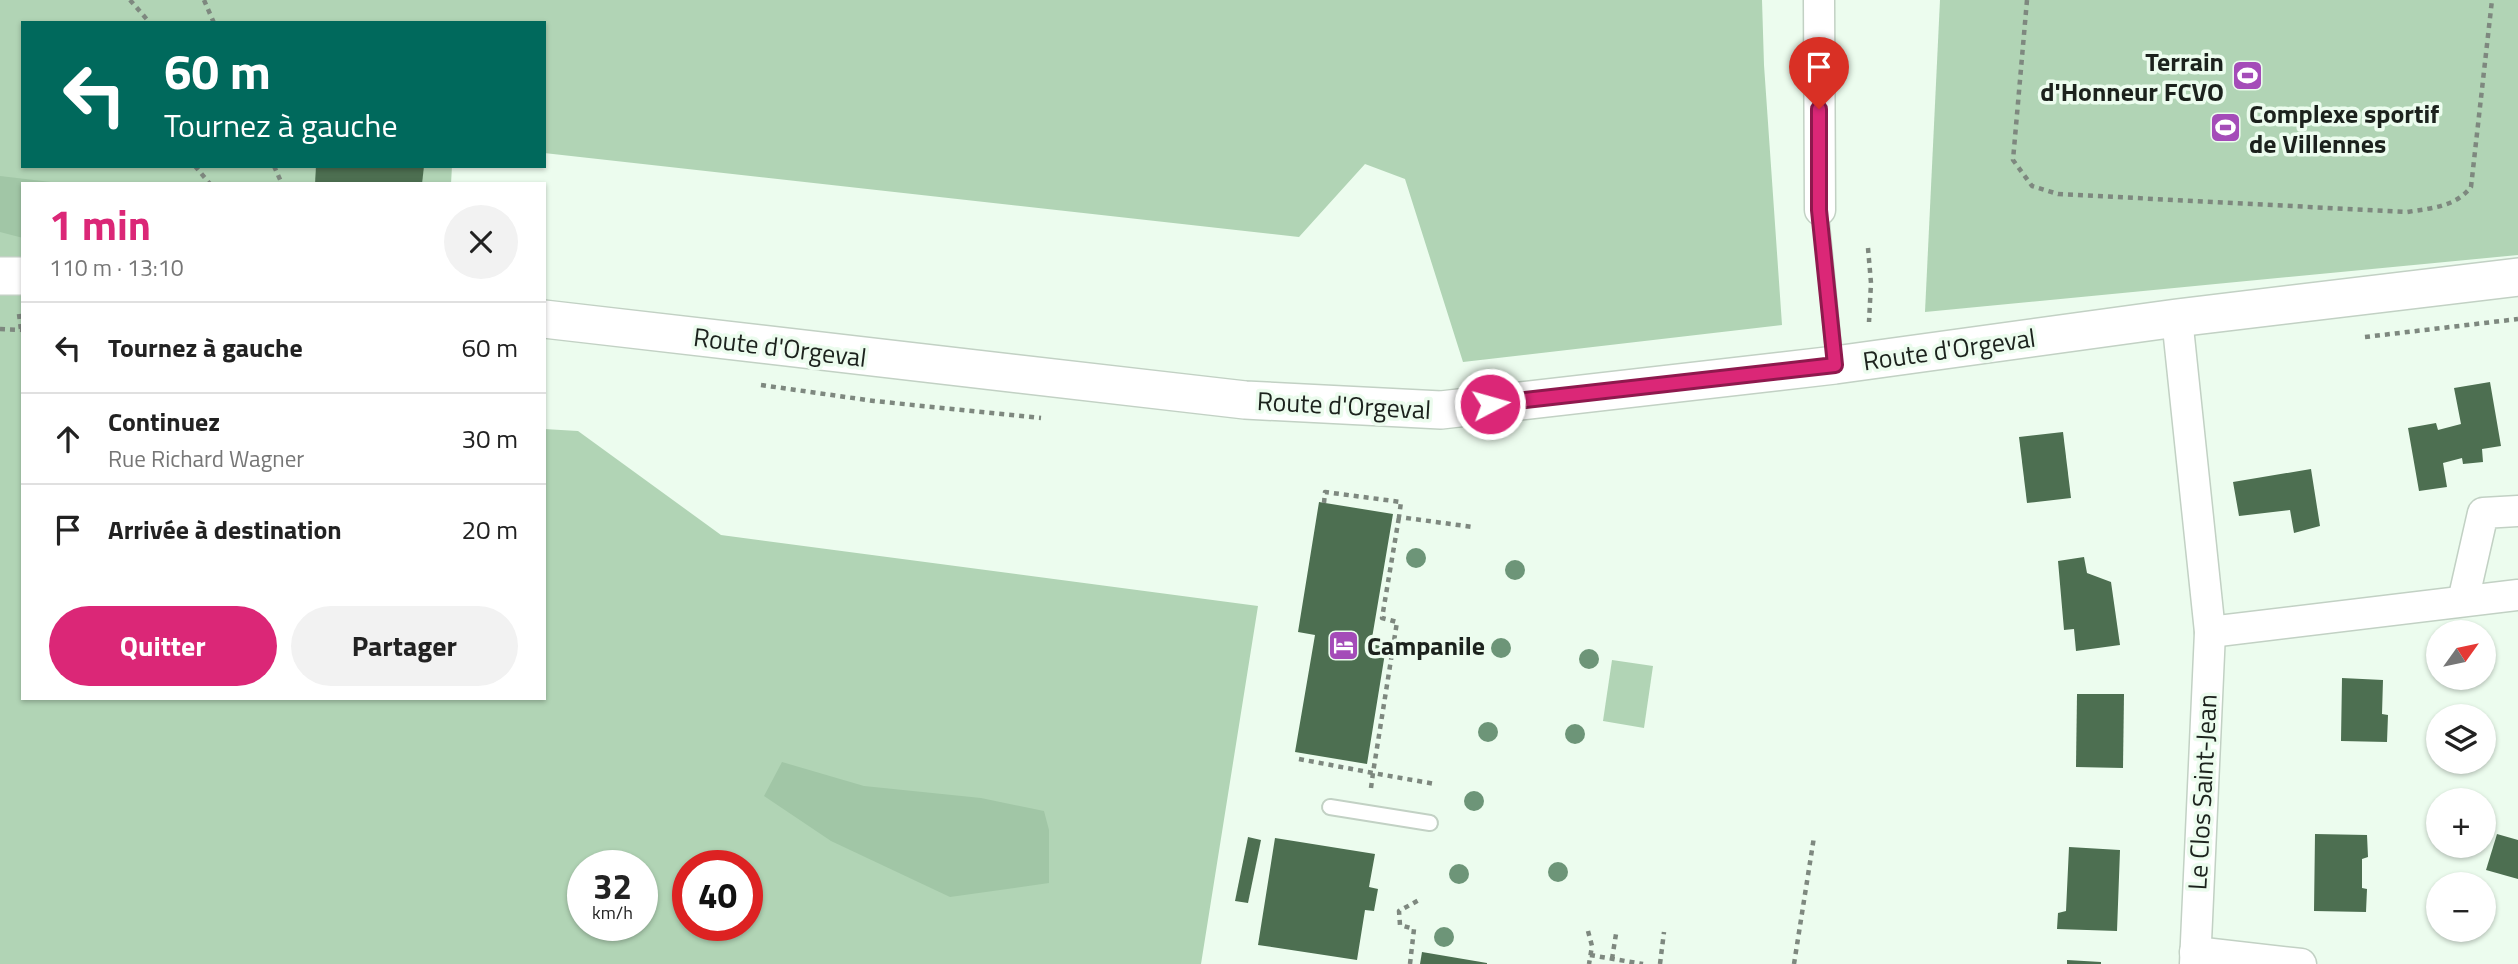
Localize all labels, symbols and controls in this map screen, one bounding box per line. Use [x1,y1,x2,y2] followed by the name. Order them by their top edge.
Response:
[164,33,271,108] text: 60 m
[1789,37,1849,109] pin
[2040,42,2224,111] place label: Terrain d'Honneur FCVO
[1800,48,1838,86] icon: arrive
[49,49,140,140] icon: left
[2230,59,2264,93] sports icon: Terrain d'Honneur FCVO
[2249,94,2439,163] place label: Complexe sportif de Villennes
[164,101,398,149] text: Tournez à gauche
[2209,111,2243,145] sports icon: Complexe sportif de Villennes
[49,192,151,256] text: 1 min
[444,205,518,279] button: close
[49,250,184,285] text: 110 m · 13:10
[691,317,869,377] street label: Route d'Orgeval
[1860,318,2038,380] street label: Route d'Orgeval
[108,328,303,367] text: Tournez à gauche
[461,328,518,367] text: 60 m
[49,329,87,367] icon: left
[1453,367,1527,441] position arrow
[1256,381,1432,429] street label: Route d'Orgeval
[108,402,220,441] text: Continuez
[461,419,518,458] text: 30 m
[49,420,87,458] icon: ahead
[108,441,304,476] text: Rue Richard Wagner
[108,510,342,549] text: Arrivée à destination
[461,510,518,549] text: 20 m
[49,511,87,549] icon: arrive
[49,606,277,686] button: Quitter
[291,606,518,686] button: Partager
[2426,620,2496,690] north arrow
[2426,620,2496,942] map controls
[1367,626,1485,665] place label: Campanile
[1327,628,1361,662] hotel icon: Campanile
[2177,693,2227,891] street label: Le Clos Saint-Jean
[2426,704,2496,774] button: layers
[2426,788,2496,858] button: +
[672,850,763,941] speed limit sign: 40
[593,859,632,913] text: 32
[2426,872,2496,942] button: −
[592,899,633,926] text: km/h

